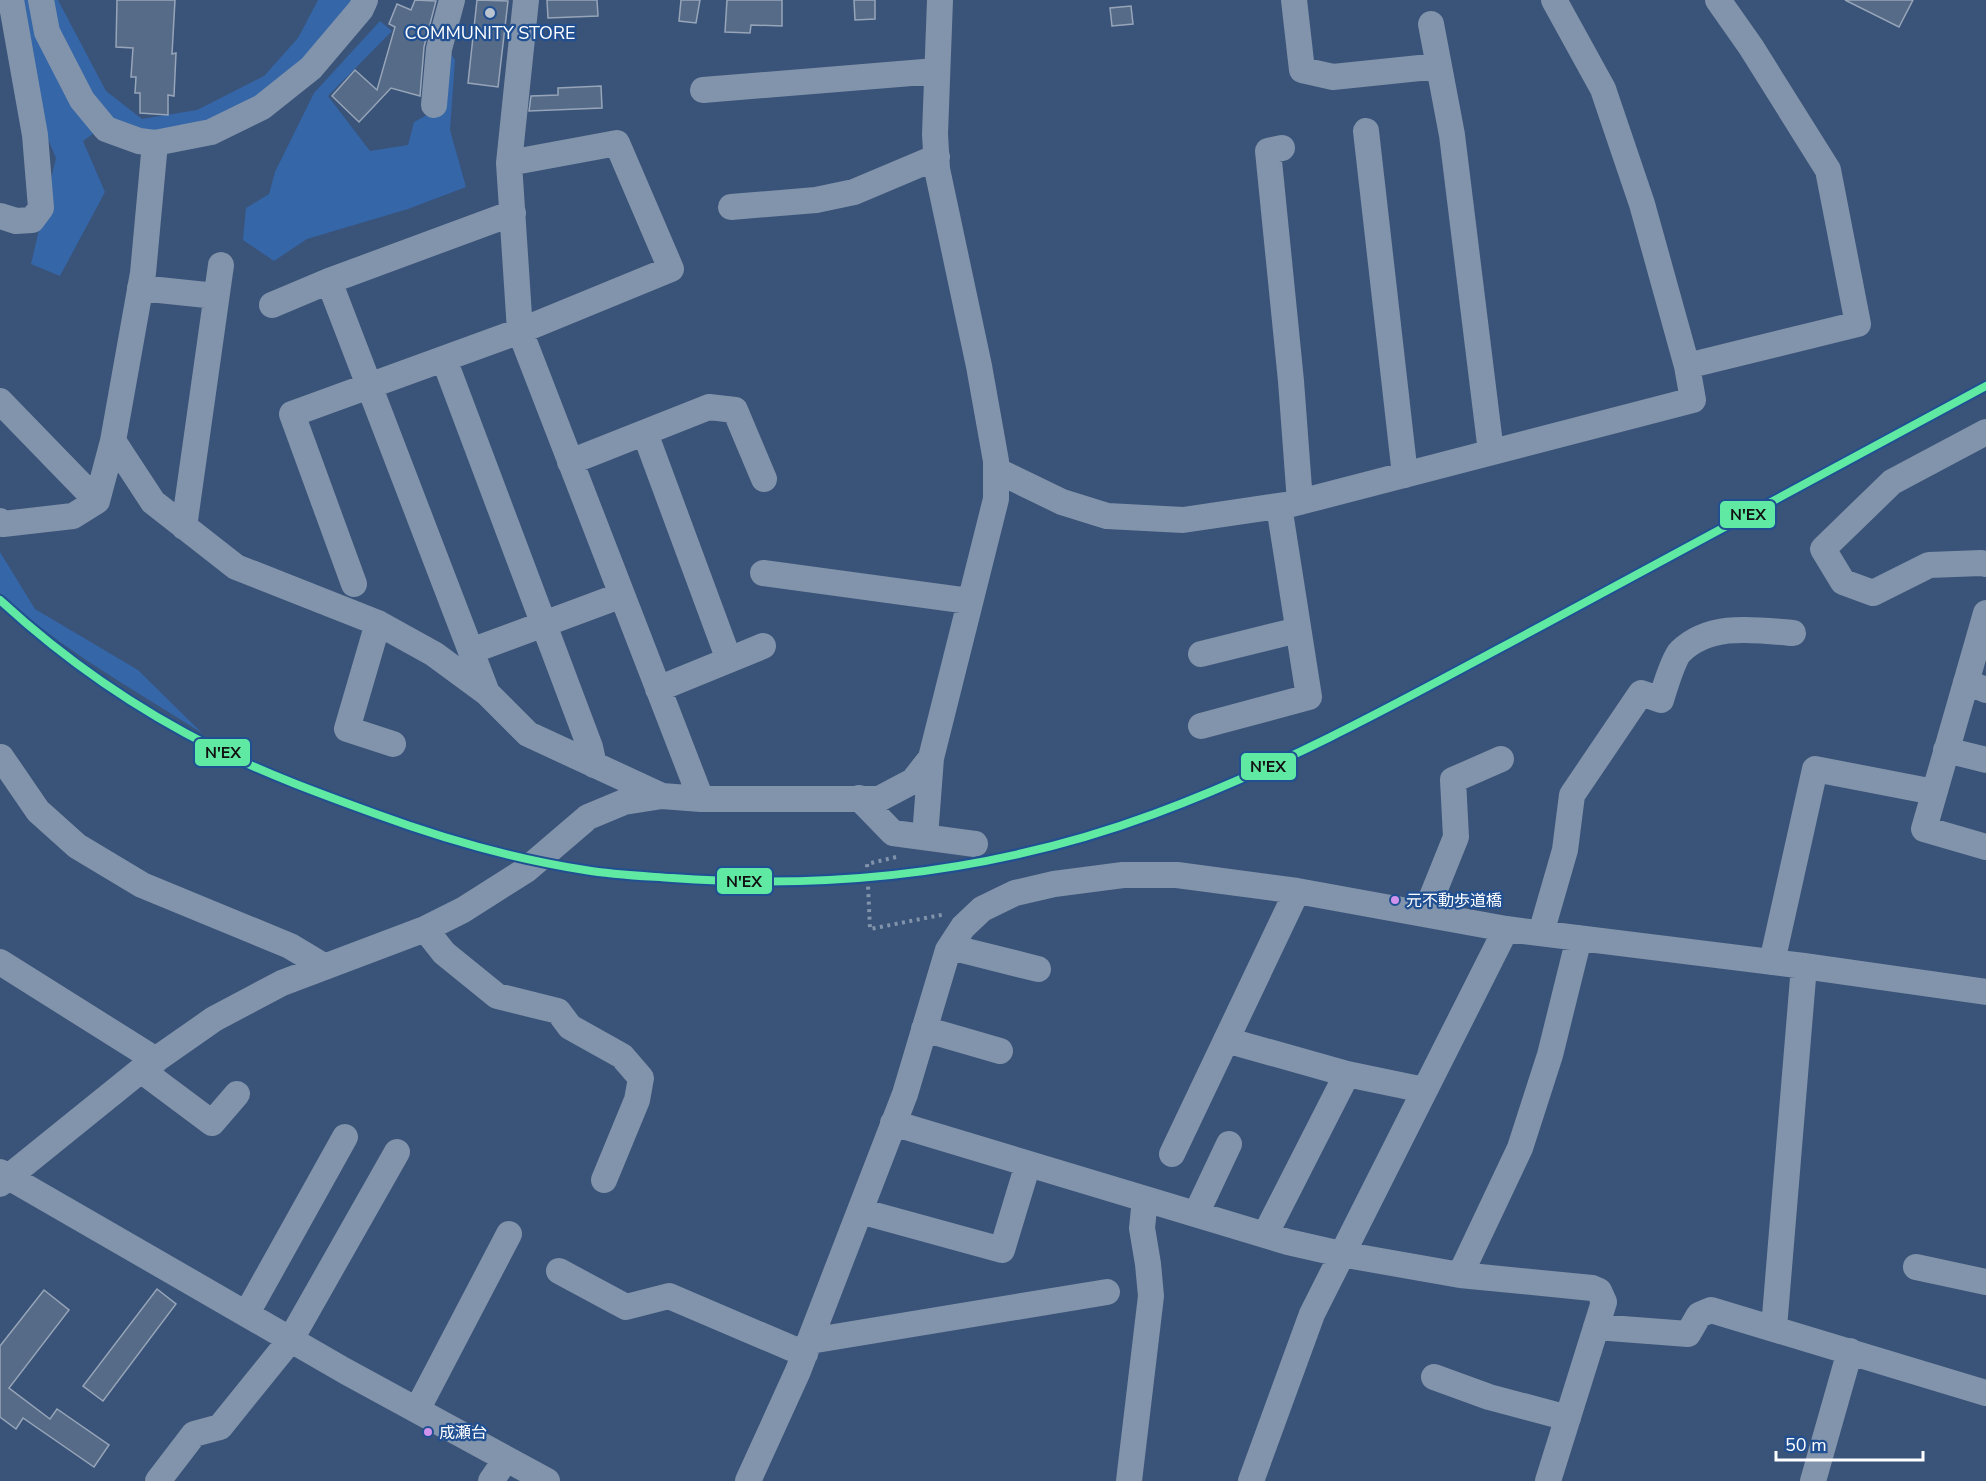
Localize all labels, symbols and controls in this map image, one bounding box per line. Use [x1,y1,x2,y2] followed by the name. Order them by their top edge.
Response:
[483,6,497,20] marker: COMMUNITY STORE
[405,21,575,45] place label: COMMUNITY STORE
[1719,500,1776,529] line badge: N'EX
[1730,504,1766,526] text: N'EX
[194,738,251,767] line badge: N'EX
[205,742,241,764] text: N'EX
[1240,752,1297,781] line badge: N'EX
[1250,756,1286,778] text: N'EX
[716,867,773,895] line badge: N'EX
[726,871,762,893] text: N'EX
[1406,890,1502,912] place label: 元不動歩道橋
[1389,894,1401,906] marker: 元不動歩道橋
[439,1422,487,1444] place label: 成瀬台
[1776,1424,1923,1462] scale bar
[422,1426,434,1438] marker: 成瀬台
[1785,1433,1827,1457] text: 50 m

